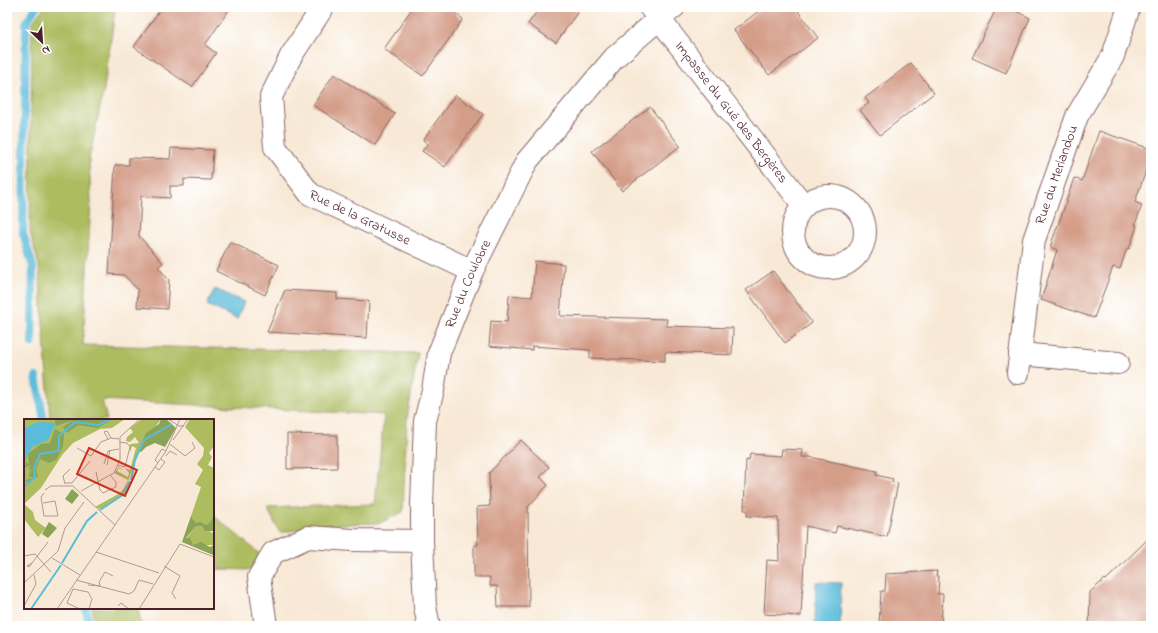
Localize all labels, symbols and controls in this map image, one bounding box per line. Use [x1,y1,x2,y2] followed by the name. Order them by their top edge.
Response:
[22,22,62,62] north arrow
[670,37,793,188] street label: Impasse du Gué des Bergères
[39,41,53,59] text: N
[1030,122,1084,227] street label: Rue du Merlandou
[305,184,415,251] street label: Rue de la Gratusse
[440,235,497,331] street label: Rue du Coulobre
[24,419,214,609] inset map

